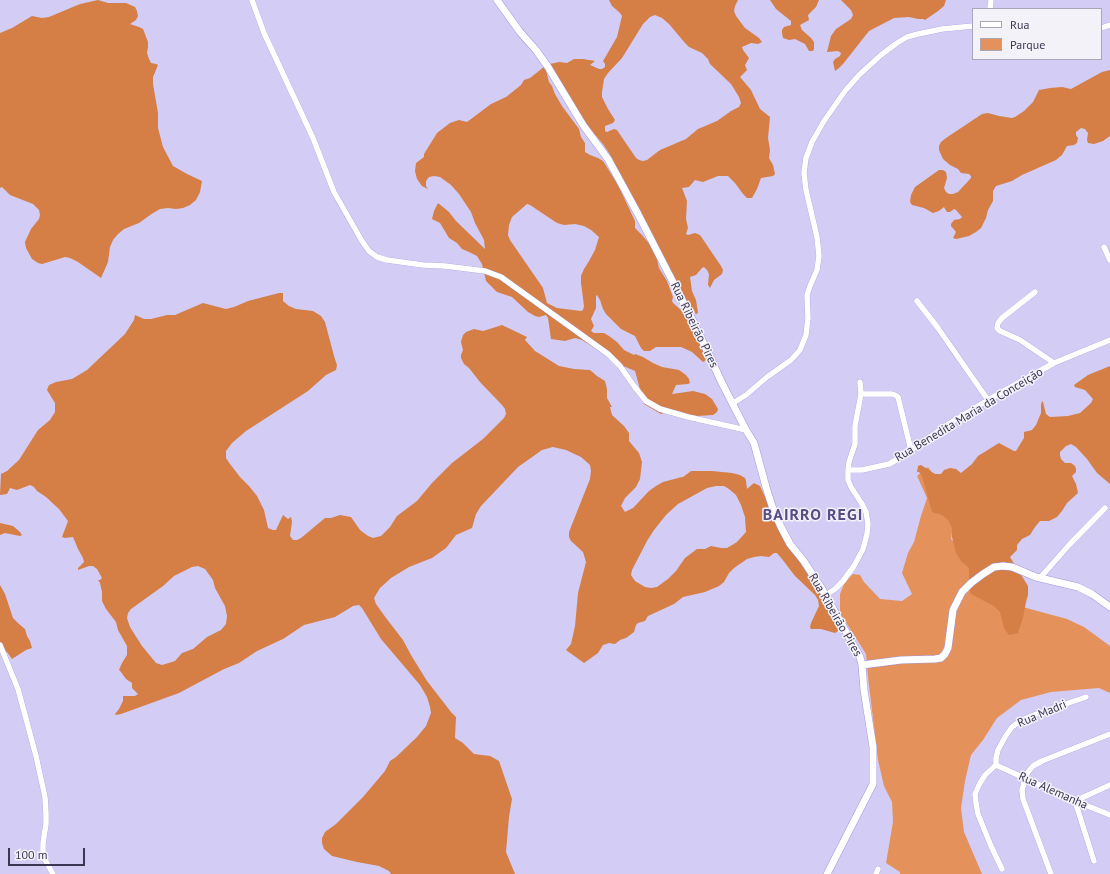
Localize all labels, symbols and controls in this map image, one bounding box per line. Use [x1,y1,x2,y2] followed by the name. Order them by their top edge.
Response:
[972,8,1102,60] legend
[1010,17,1029,32] text: Rua
[1010,37,1045,52] text: Parque
[667,280,721,370] street label: Rua Ribeirão Pires
[892,365,1046,465] street label: Rua Benedita Maria da Conceição
[763,505,863,525] district label: BAIRRO REGI
[805,571,865,659] street label: Rua Ribeirão Pires
[1015,697,1069,731] street label: Rua Madri
[1016,769,1090,813] street label: Rua Alemanha
[10,840,87,866] scale bar
[15,847,48,862] text: 100 m

